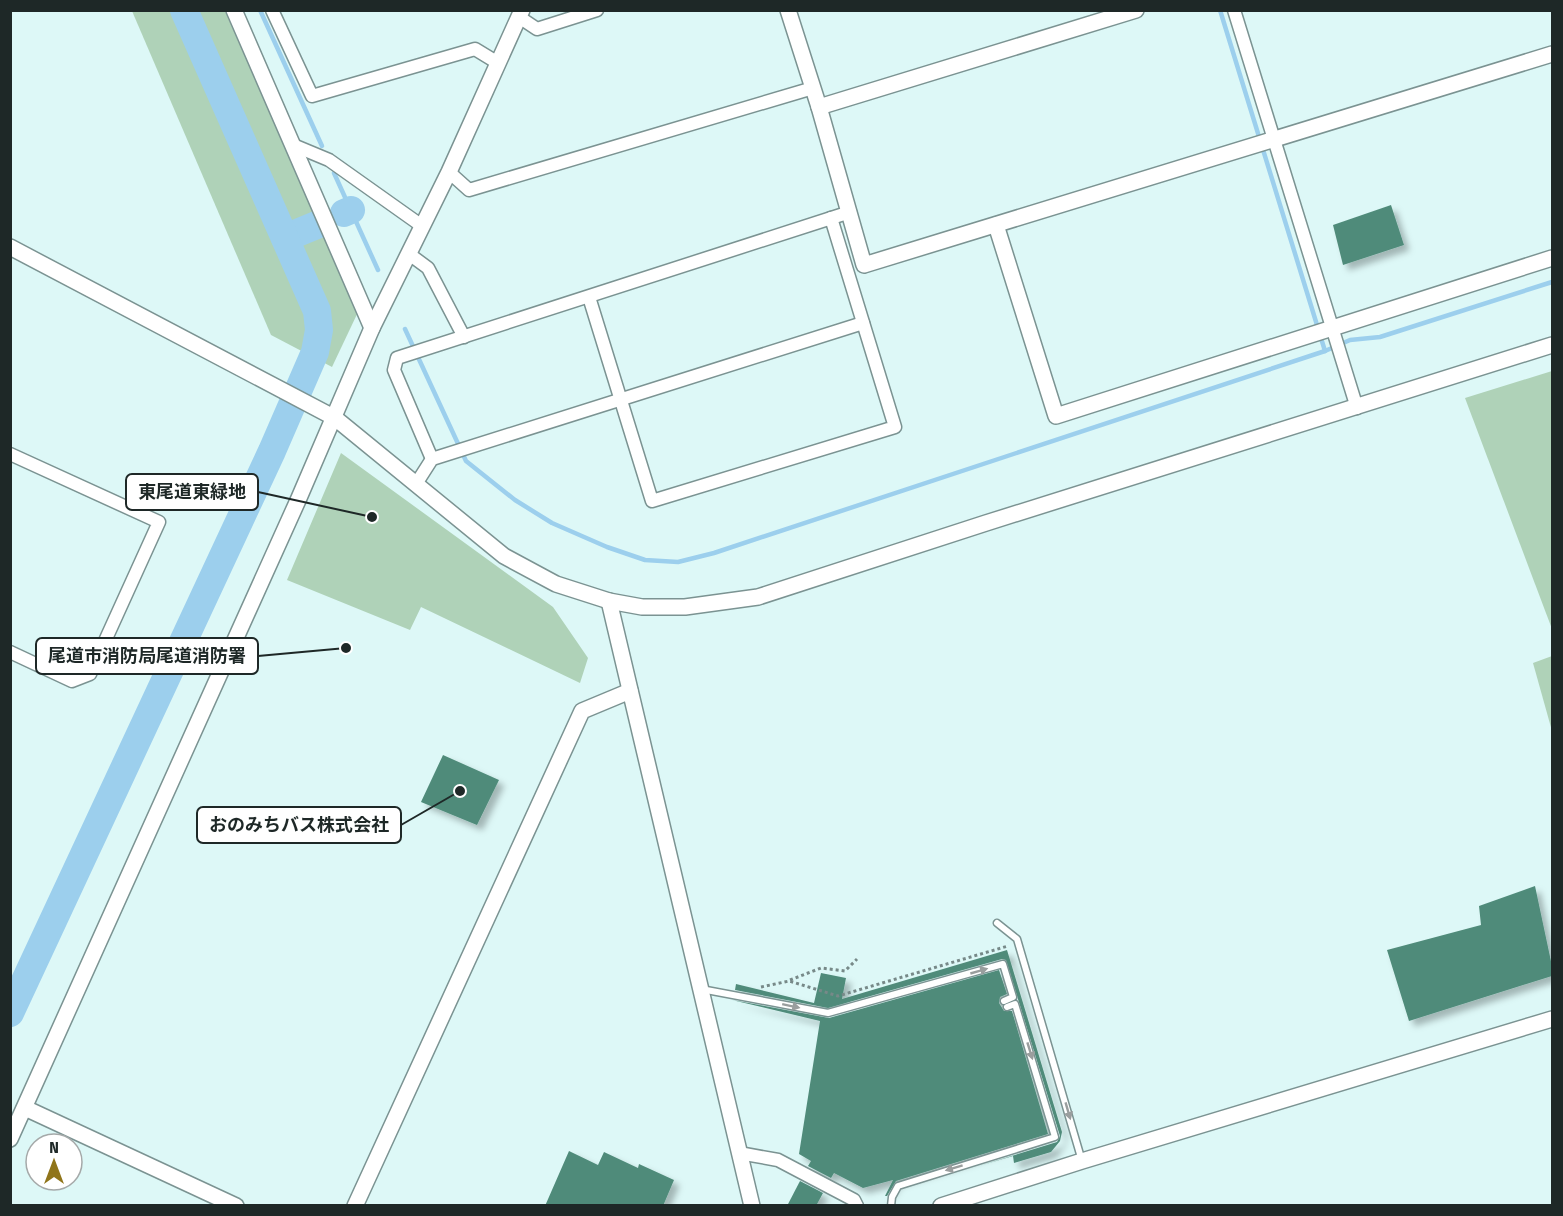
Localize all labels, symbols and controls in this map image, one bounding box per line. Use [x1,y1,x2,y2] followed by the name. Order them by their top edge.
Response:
[126,474,258,510] callout: 東尾道東緑地
[138,481,246,503] text: 東尾道東緑地
[36,638,258,674] callout: 尾道市消防局尾道消防署
[48,645,246,667] text: 尾道市消防局尾道消防署
[197,807,401,843] callout: おのみちバス株式会社
[209,814,389,836] text: おのみちバス株式会社
[970,966,988,975] one-way arrow
[782,1002,801,1011] one-way arrow
[1026,1042,1035,1060] one-way arrow
[1064,1102,1074,1120] one-way arrow
[24,1132,84,1192] north arrow
[49,1138,59,1157] text: N
[945,1164,963,1173] one-way arrow

